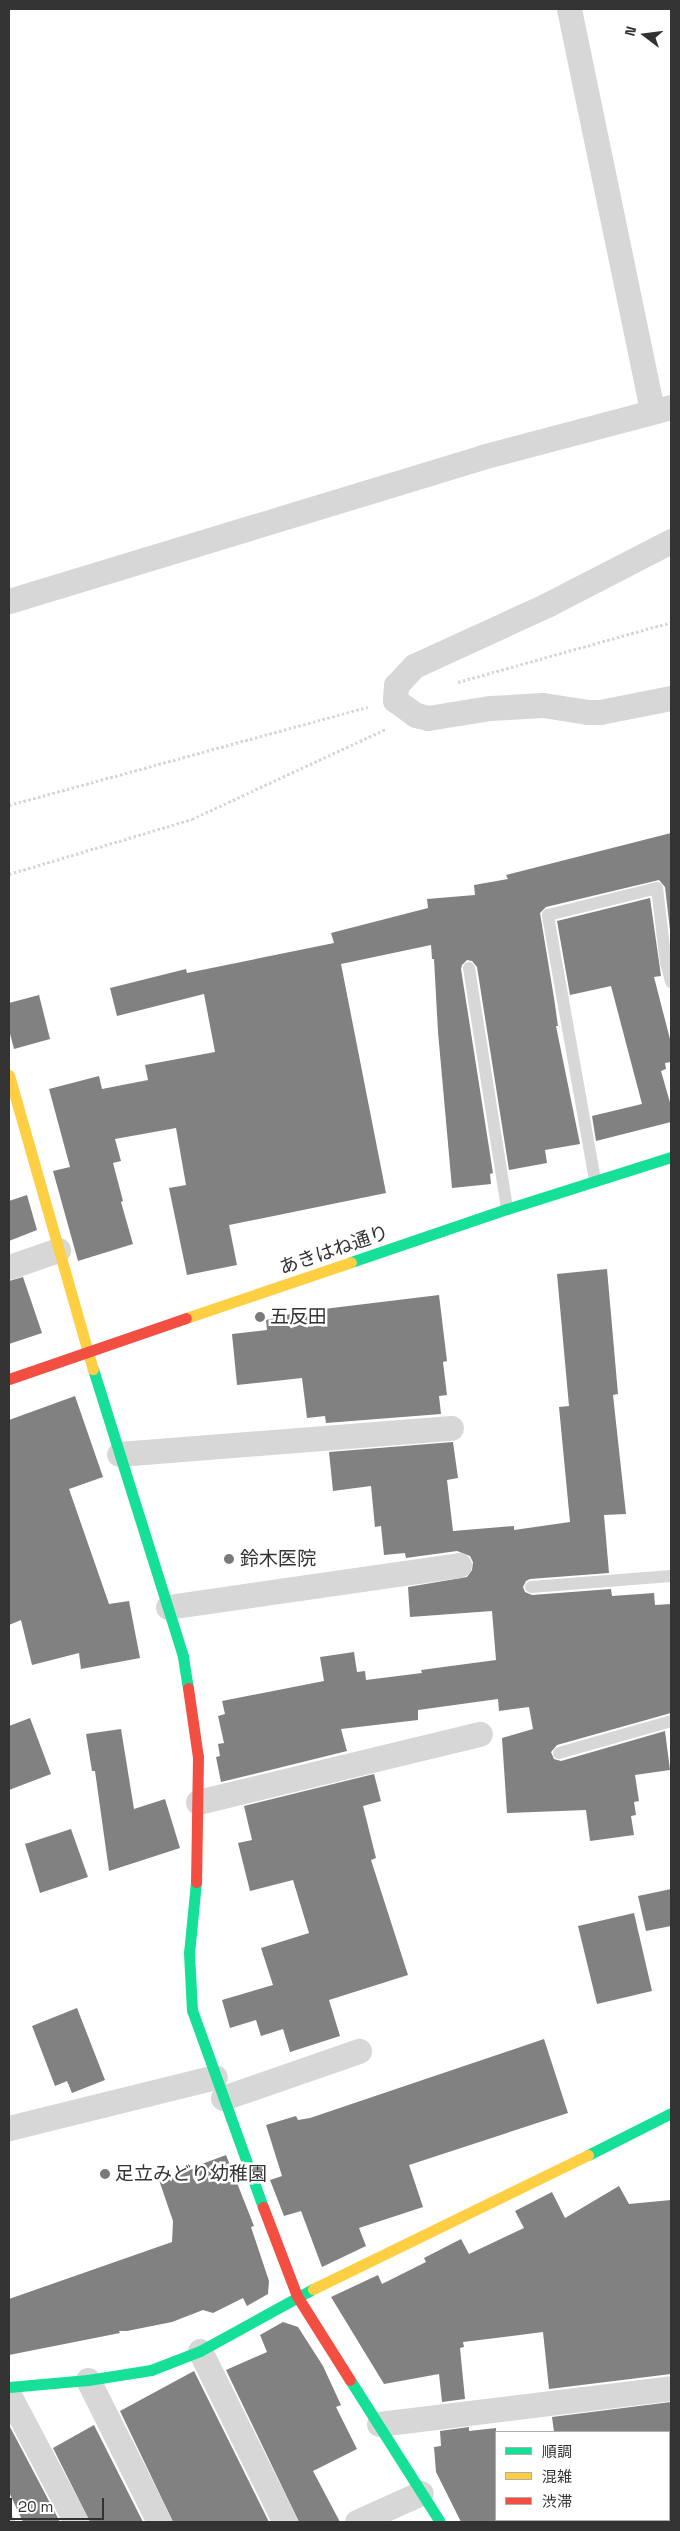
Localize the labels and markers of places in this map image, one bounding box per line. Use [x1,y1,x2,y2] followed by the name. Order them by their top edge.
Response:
[270,1306,327,1328] place label: 五反田
[254,1311,266,1323] marker: 五反田
[240,1548,316,1570] place label: 鈴木医院
[222,1552,236,1566] marker: 鈴木医院
[115,2163,267,2185] place label: 足立みどり幼稚園
[99,2168,111,2180] marker: 足立みどり幼稚園

